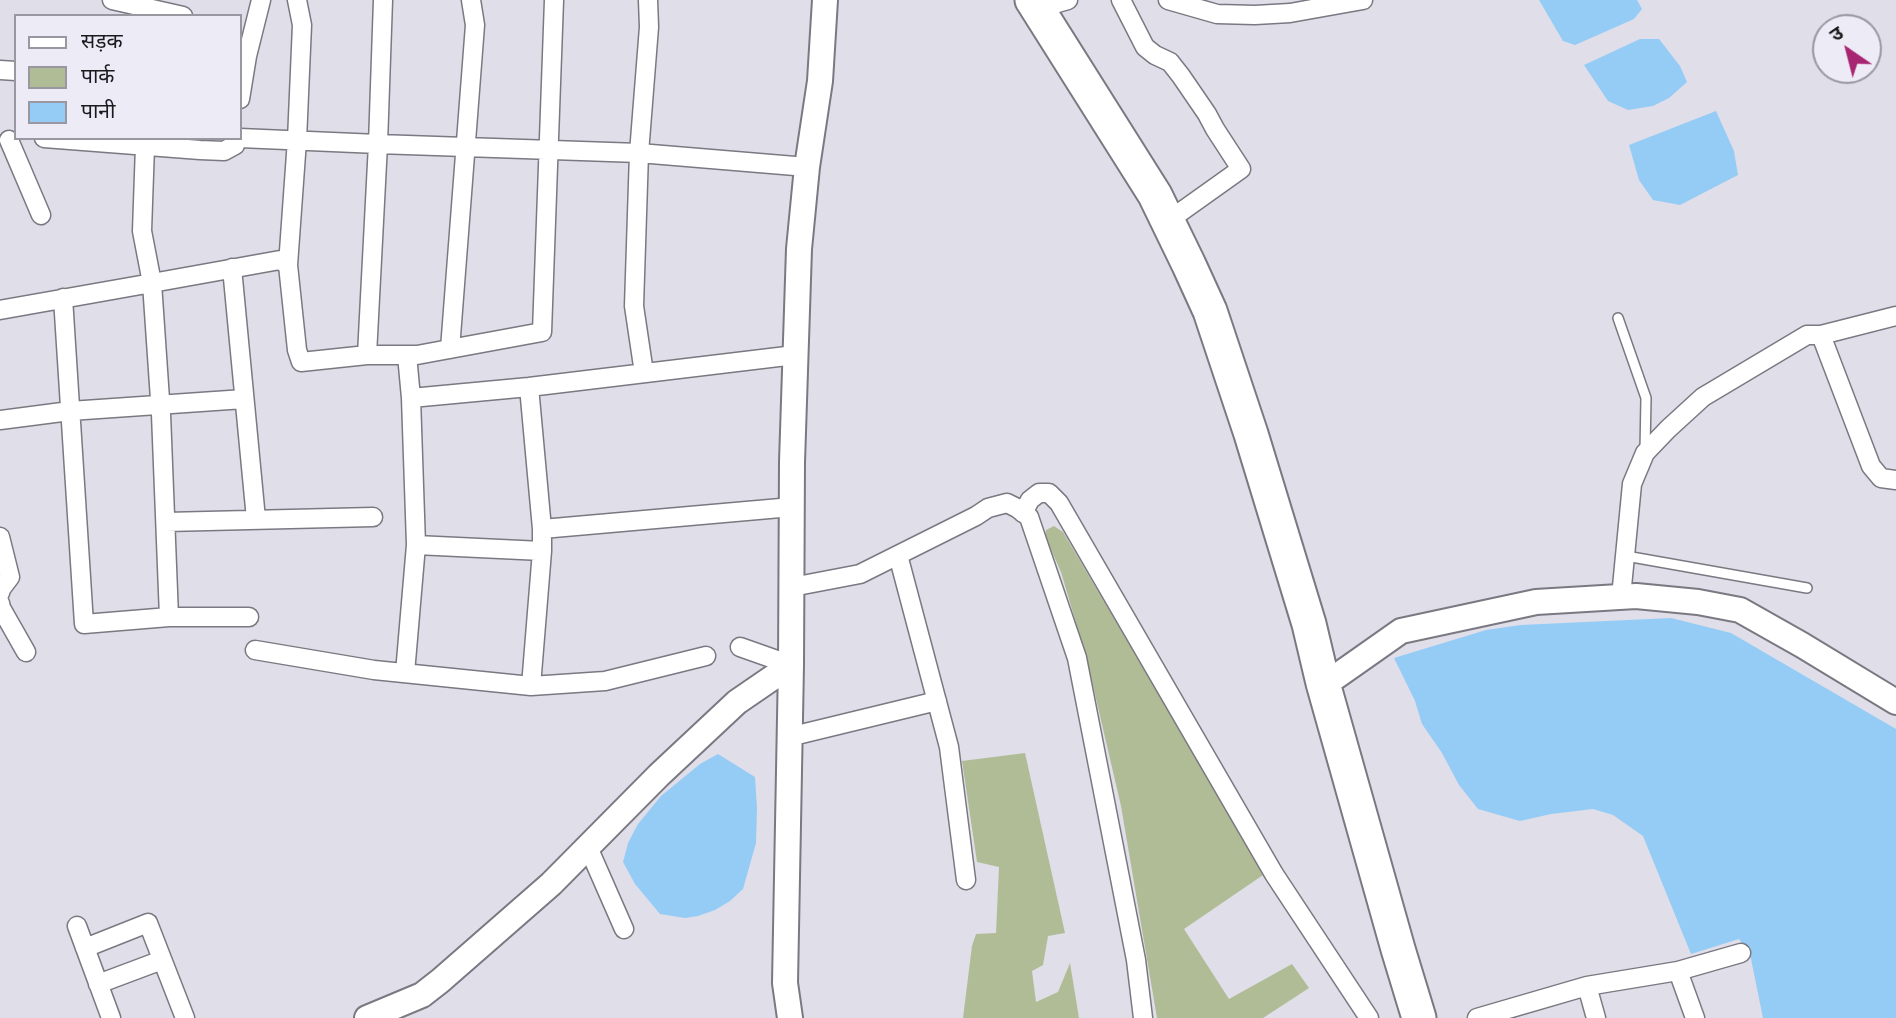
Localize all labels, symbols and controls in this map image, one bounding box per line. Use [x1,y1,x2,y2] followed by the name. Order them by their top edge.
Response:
[14,14,242,140] legend
[1812,14,1882,84] north arrow
[1825,21,1847,46] text: उ
[81,28,123,52] text: सड़क
[81,63,115,87] text: पार्क
[81,98,115,122] text: पानी

